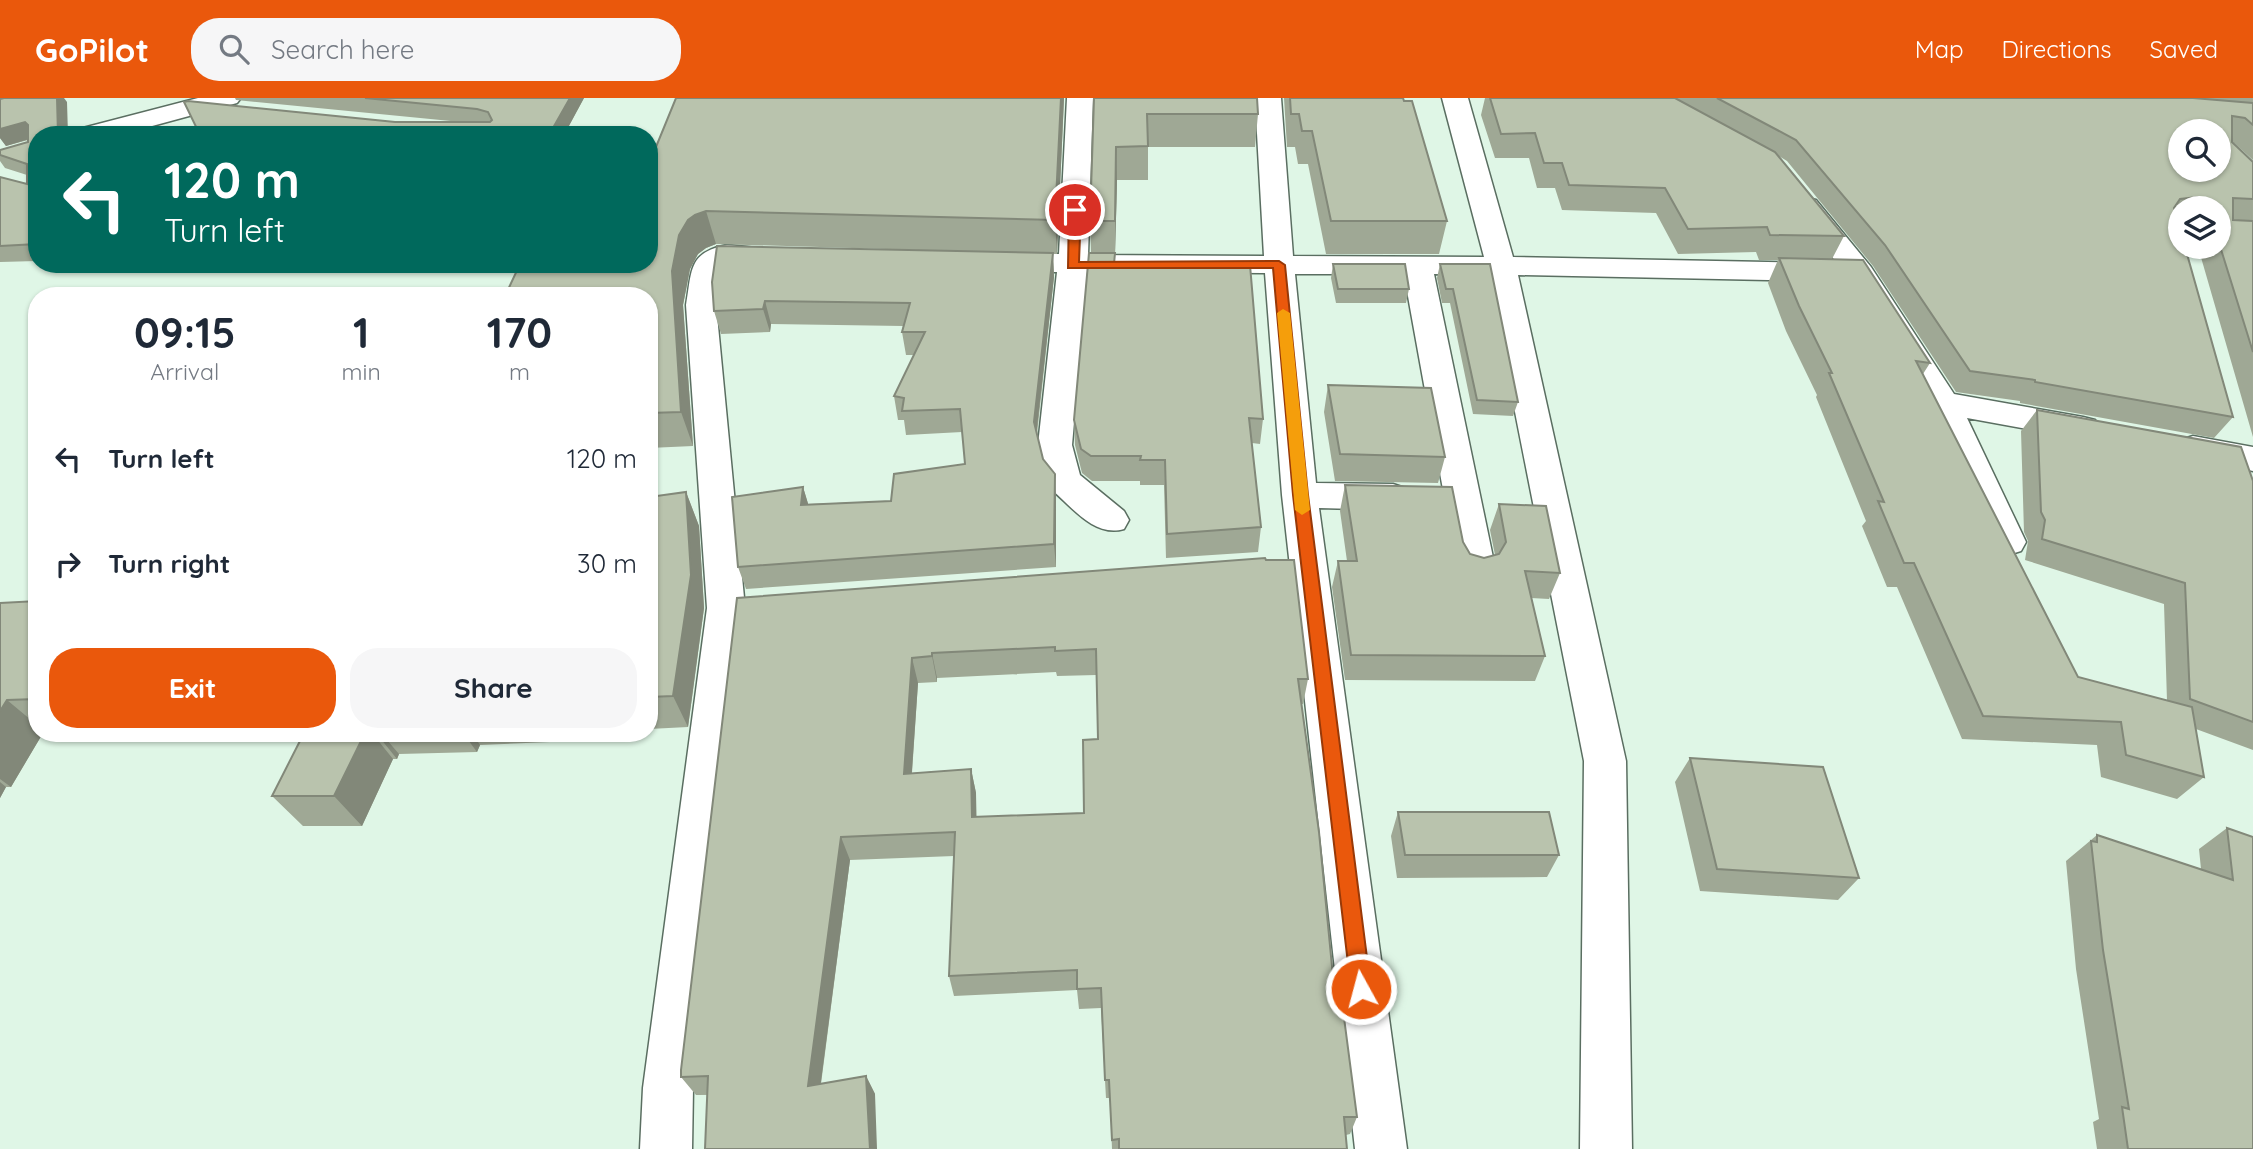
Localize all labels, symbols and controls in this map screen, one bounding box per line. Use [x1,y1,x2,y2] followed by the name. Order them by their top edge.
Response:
[191,18,681,81] search box
[35,29,149,70] text: GoPilot
[215,30,253,68] icon: search
[271,33,414,66] text: Search here
[1915,34,1964,64] text: Map
[2002,34,2112,64] text: Directions
[2150,34,2218,64] text: Saved
[2168,119,2231,259] map controls
[2168,119,2231,182] button: search
[164,149,300,210] text: 120 m
[49,154,140,245] icon: left
[1045,180,1105,240] pin
[1056,191,1094,229] icon: arrive
[2168,196,2231,259] button: layers
[164,210,285,250] text: Turn left
[134,306,236,359] text: 09:15
[353,306,369,359] text: 1
[487,306,552,359] text: 170
[150,357,219,386] text: Arrival
[342,357,381,386] text: min
[509,357,530,386] text: m
[49,440,87,478] icon: left
[108,442,215,475] text: Turn left
[567,442,637,475] text: 120 m
[49,545,87,583] icon: right
[108,547,230,580] text: Turn right
[577,547,637,580] text: 30 m
[49,648,336,728] button: Exit
[350,648,637,728] button: Share
[1324,952,1398,1026] position arrow

